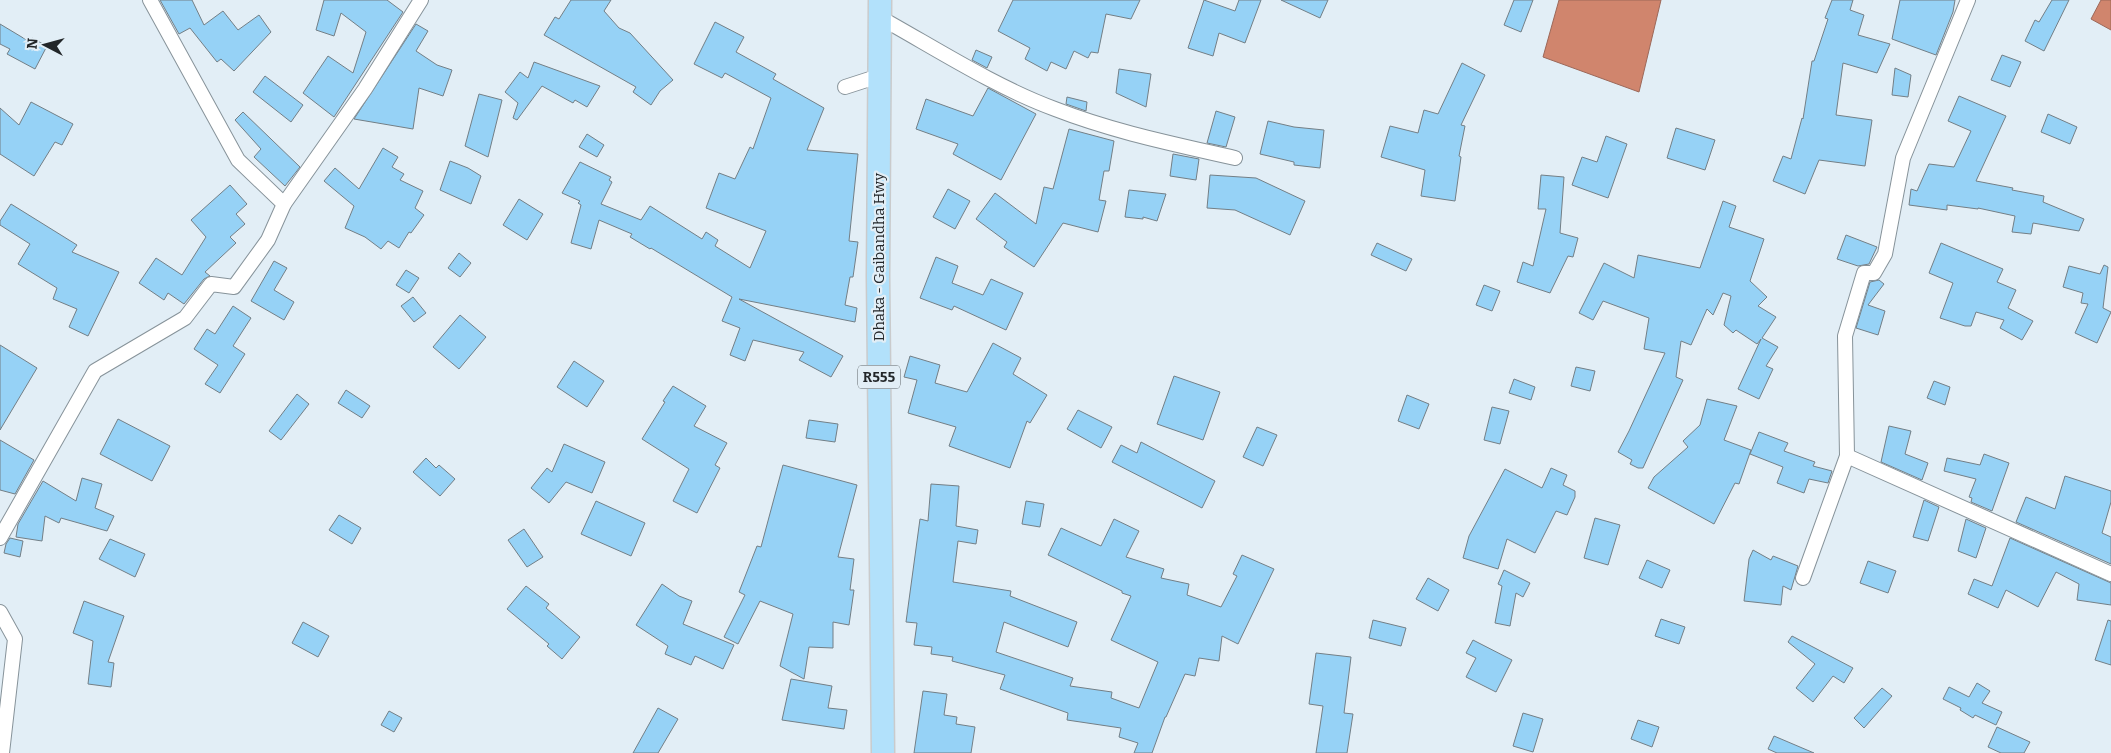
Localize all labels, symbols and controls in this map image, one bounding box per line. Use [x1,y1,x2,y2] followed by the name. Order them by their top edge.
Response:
[20,20,70,70] north arrow
[24,37,42,50] text: N
[870,173,888,341] street label: Dhaka - Gaibandha Hwy
[858,366,900,388] road number: R555

